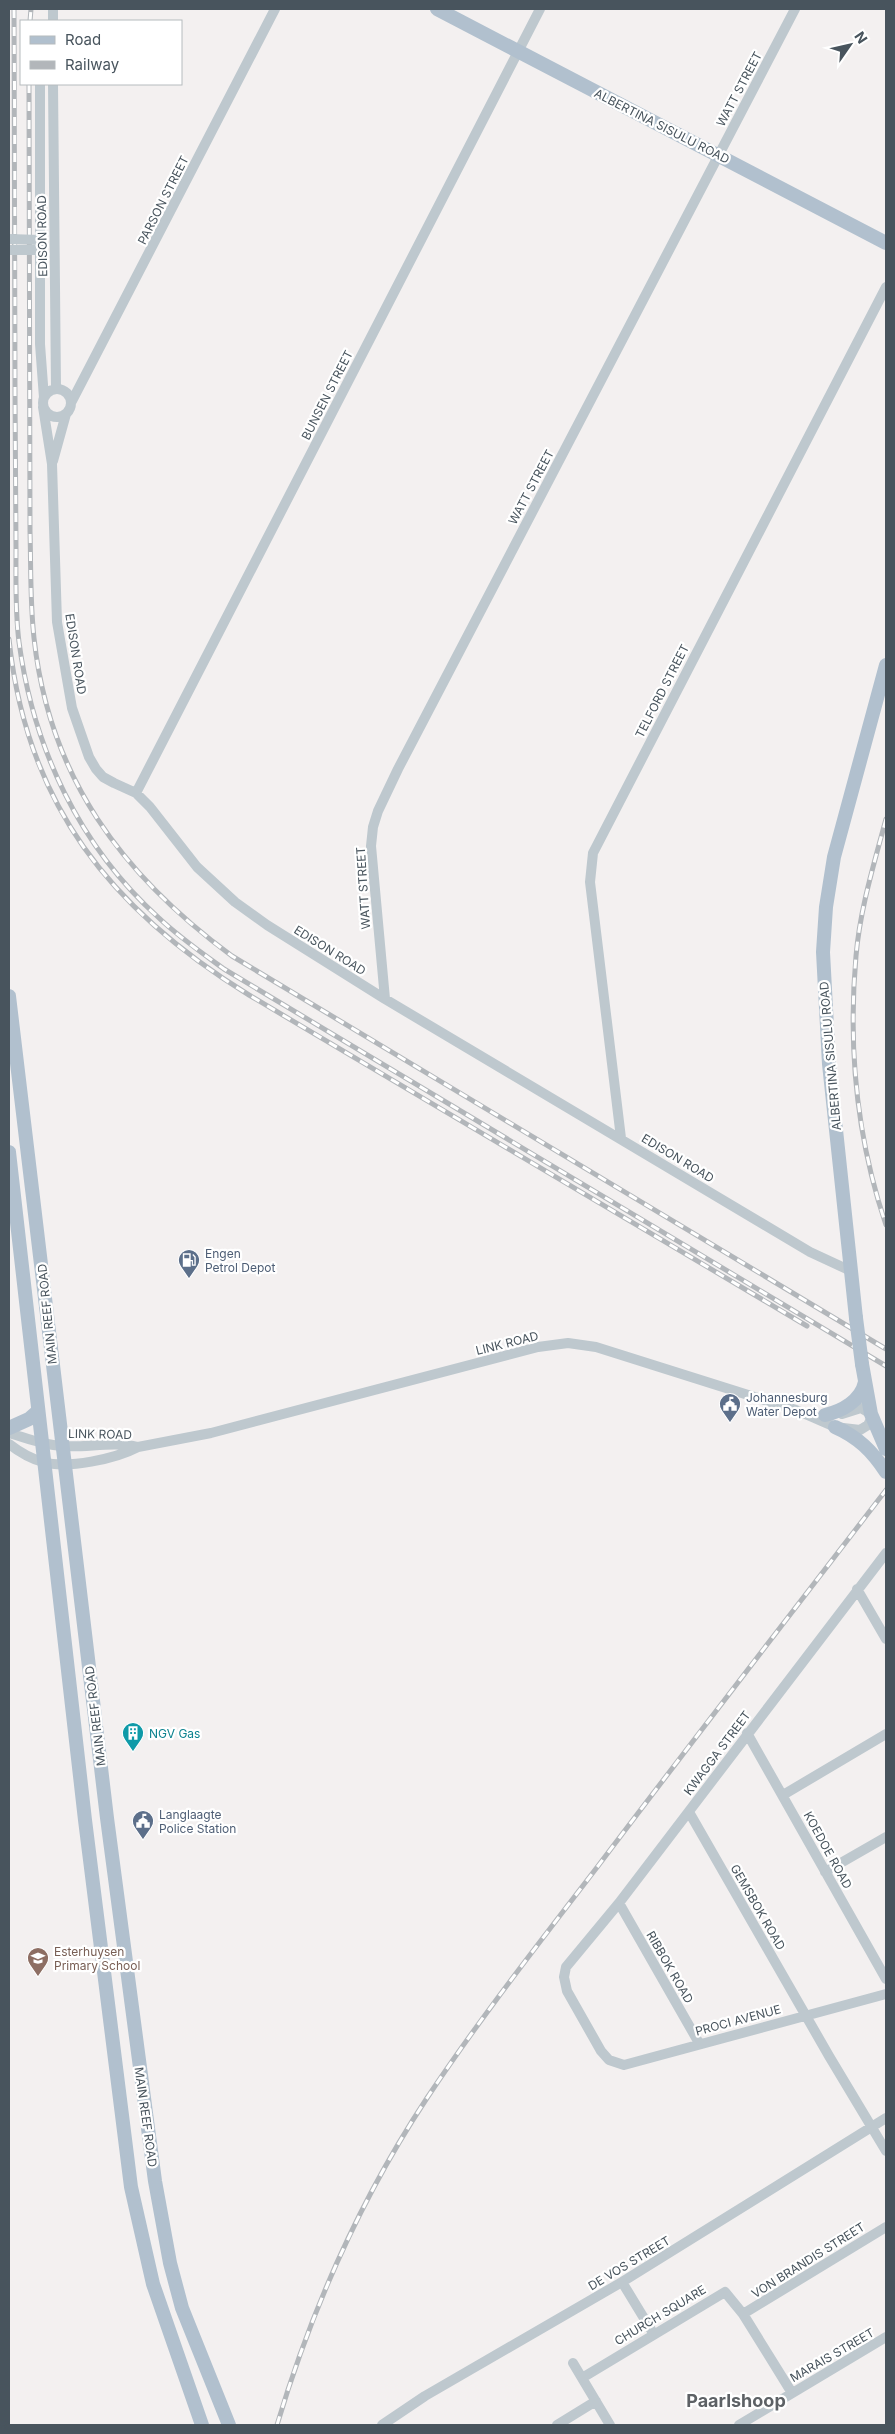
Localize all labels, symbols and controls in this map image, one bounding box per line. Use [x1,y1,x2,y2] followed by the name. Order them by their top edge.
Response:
[20,20,182,85] legend
[825,20,875,70] north arrow
[851,28,871,47] text: N
[65,30,101,49] text: Road
[713,49,765,129] street label: WATT STREET
[65,55,120,74] text: Railway
[592,85,732,167] street label: ALBERTINA SISULU ROAD
[134,153,192,247] street label: PARSON STREET
[34,195,50,277] street label: EDISON ROAD
[298,347,356,442] street label: BUNSEN STREET
[505,447,557,527] street label: WATT STREET
[62,612,90,696] street label: EDISON ROAD
[632,641,692,740] street label: TELFORD STREET
[353,846,373,930] street label: WATT STREET
[291,922,369,978] street label: EDISON ROAD
[816,981,844,1131] street label: ALBERTINA SISULU ROAD
[639,1130,717,1186] street label: EDISON ROAD
[205,1246,276,1275] place label: Engen Petrol Depot
[177,1248,201,1279] fuel station icon: Engen Petrol Depot
[34,1263,60,1365] street label: MAIN REEF ROAD
[474,1328,540,1358] street label: LINK ROAD
[746,1390,828,1419] place label: Johannesburg Water Depot
[718,1392,742,1423] public building icon: Johannesburg Water Depot
[68,1426,132,1442] street label: LINK ROAD
[81,1665,109,1767] street label: MAIN REEF ROAD
[680,1708,754,1798] street label: KWAGGA STREET
[121,1721,145,1752] building icon: NGV Gas
[149,1726,200,1741] place label: NGV Gas
[159,1807,236,1836] place label: Langlaagte Police Station
[131,1809,155,1840] public building icon: Langlaagte Police Station
[801,1809,855,1891] street label: KOEDOE ROAD
[727,1861,789,1953] street label: GEMSBOK ROAD
[643,1928,697,2006] street label: RIBBOK ROAD
[54,1944,140,1973] place label: Esterhuysen Primary School
[26,1946,50,1977] school or university icon: Esterhuysen Primary School
[694,2001,782,2039] street label: PROCI AVENUE
[132,2066,160,2168] street label: MAIN REEF ROAD
[749,2219,868,2301] street label: VON BRANDIS STREET
[585,2233,673,2293] street label: DE VOS STREET
[611,2282,709,2348] street label: CHURCH SQUARE
[787,2325,877,2385] street label: MARAIS STREET
[686,2390,786,2411] district label: Paarlshoop

